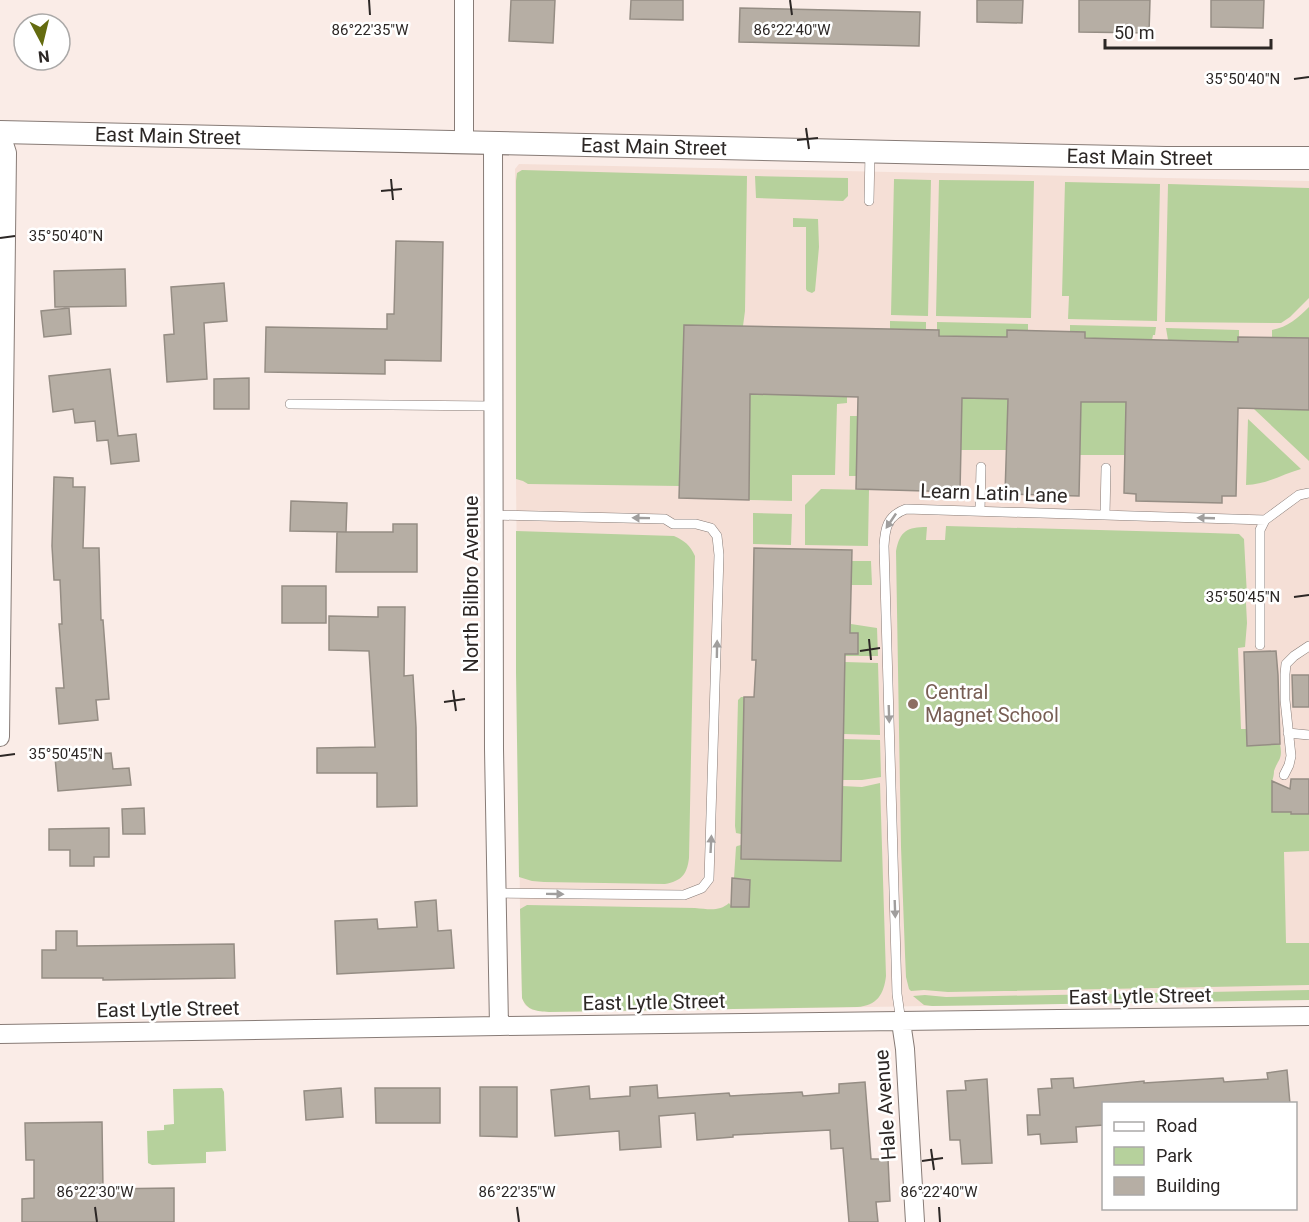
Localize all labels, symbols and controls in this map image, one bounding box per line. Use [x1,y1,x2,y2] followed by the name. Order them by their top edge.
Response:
[12,12,72,72] north arrow
[1105,12,1272,50] scale bar
[332,21,408,39] text: 86°22'35"W
[754,21,830,39] text: 86°22'40"W
[1114,22,1154,43] text: 50 m
[37,46,51,67] text: N
[1206,70,1280,88] text: 35°50'40"N
[95,122,241,149] street label: East Main Street
[581,133,727,160] street label: East Main Street
[1066,144,1213,170] street label: East Main Street
[29,227,103,245] text: 35°50'40"N
[920,478,1068,508] street label: Learn Latin Lane
[459,495,483,673] street label: North Bilbro Avenue
[632,513,651,523] one-way arrow
[885,513,897,529] one-way arrow
[1197,513,1216,523] one-way arrow
[1206,588,1280,606] text: 35°50'45"N
[712,640,722,659] one-way arrow
[925,680,1059,727] place label: Central Magnet School
[906,697,920,711] marker: Central Magnet School
[884,705,894,724] one-way arrow
[29,745,103,763] text: 35°50'45"N
[706,834,715,853] one-way arrow
[545,889,564,899] one-way arrow
[890,900,899,919] one-way arrow
[1068,983,1212,1009] street label: East Lytle Street
[582,989,726,1015] street label: East Lytle Street
[96,996,240,1022] street label: East Lytle Street
[869,1049,901,1161] street label: Hale Avenue
[1102,1102,1297,1210] legend
[1156,1115,1197,1136] text: Road
[1156,1145,1193,1166] text: Park
[1156,1175,1220,1196] text: Building
[57,1183,133,1201] text: 86°22'30"W
[479,1183,555,1201] text: 86°22'35"W
[901,1183,977,1201] text: 86°22'40"W

